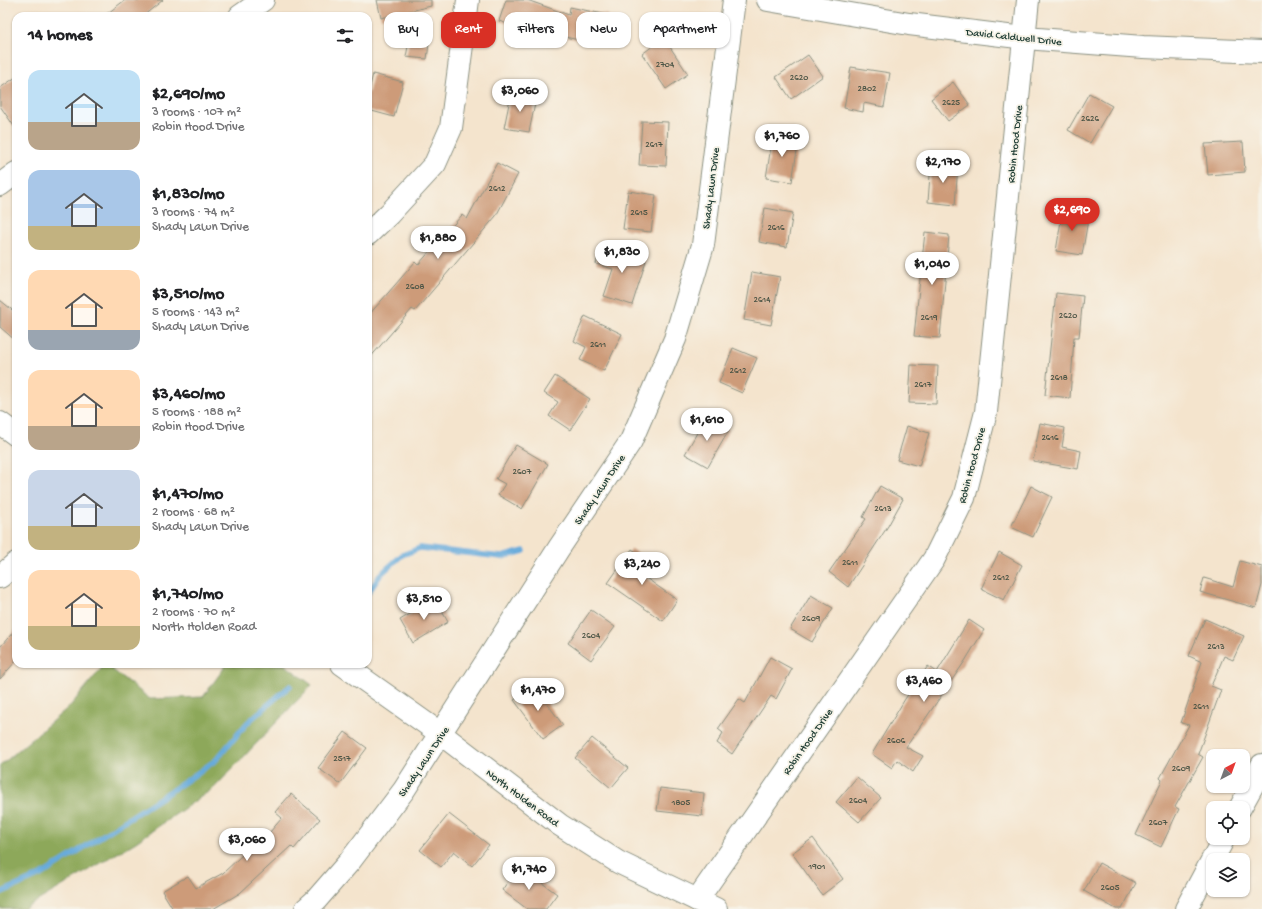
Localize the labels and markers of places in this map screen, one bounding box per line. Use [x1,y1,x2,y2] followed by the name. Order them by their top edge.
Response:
[487,79,553,113] pin: $3,060
[749,124,815,158] pin: $1,760
[910,150,976,184] pin: $2,170
[1039,198,1105,232] pin: $2,690
[405,226,471,260] pin: $1,880
[589,240,655,274] pin: $1,830
[899,252,965,286] pin: $1,040
[674,408,740,442] pin: $1,610
[609,552,675,586] pin: $3,240
[391,587,457,621] pin: $3,510
[891,669,957,703] pin: $3,460
[505,678,571,712] pin: $1,470
[214,828,280,862] pin: $3,060
[496,857,562,891] pin: $1,740

